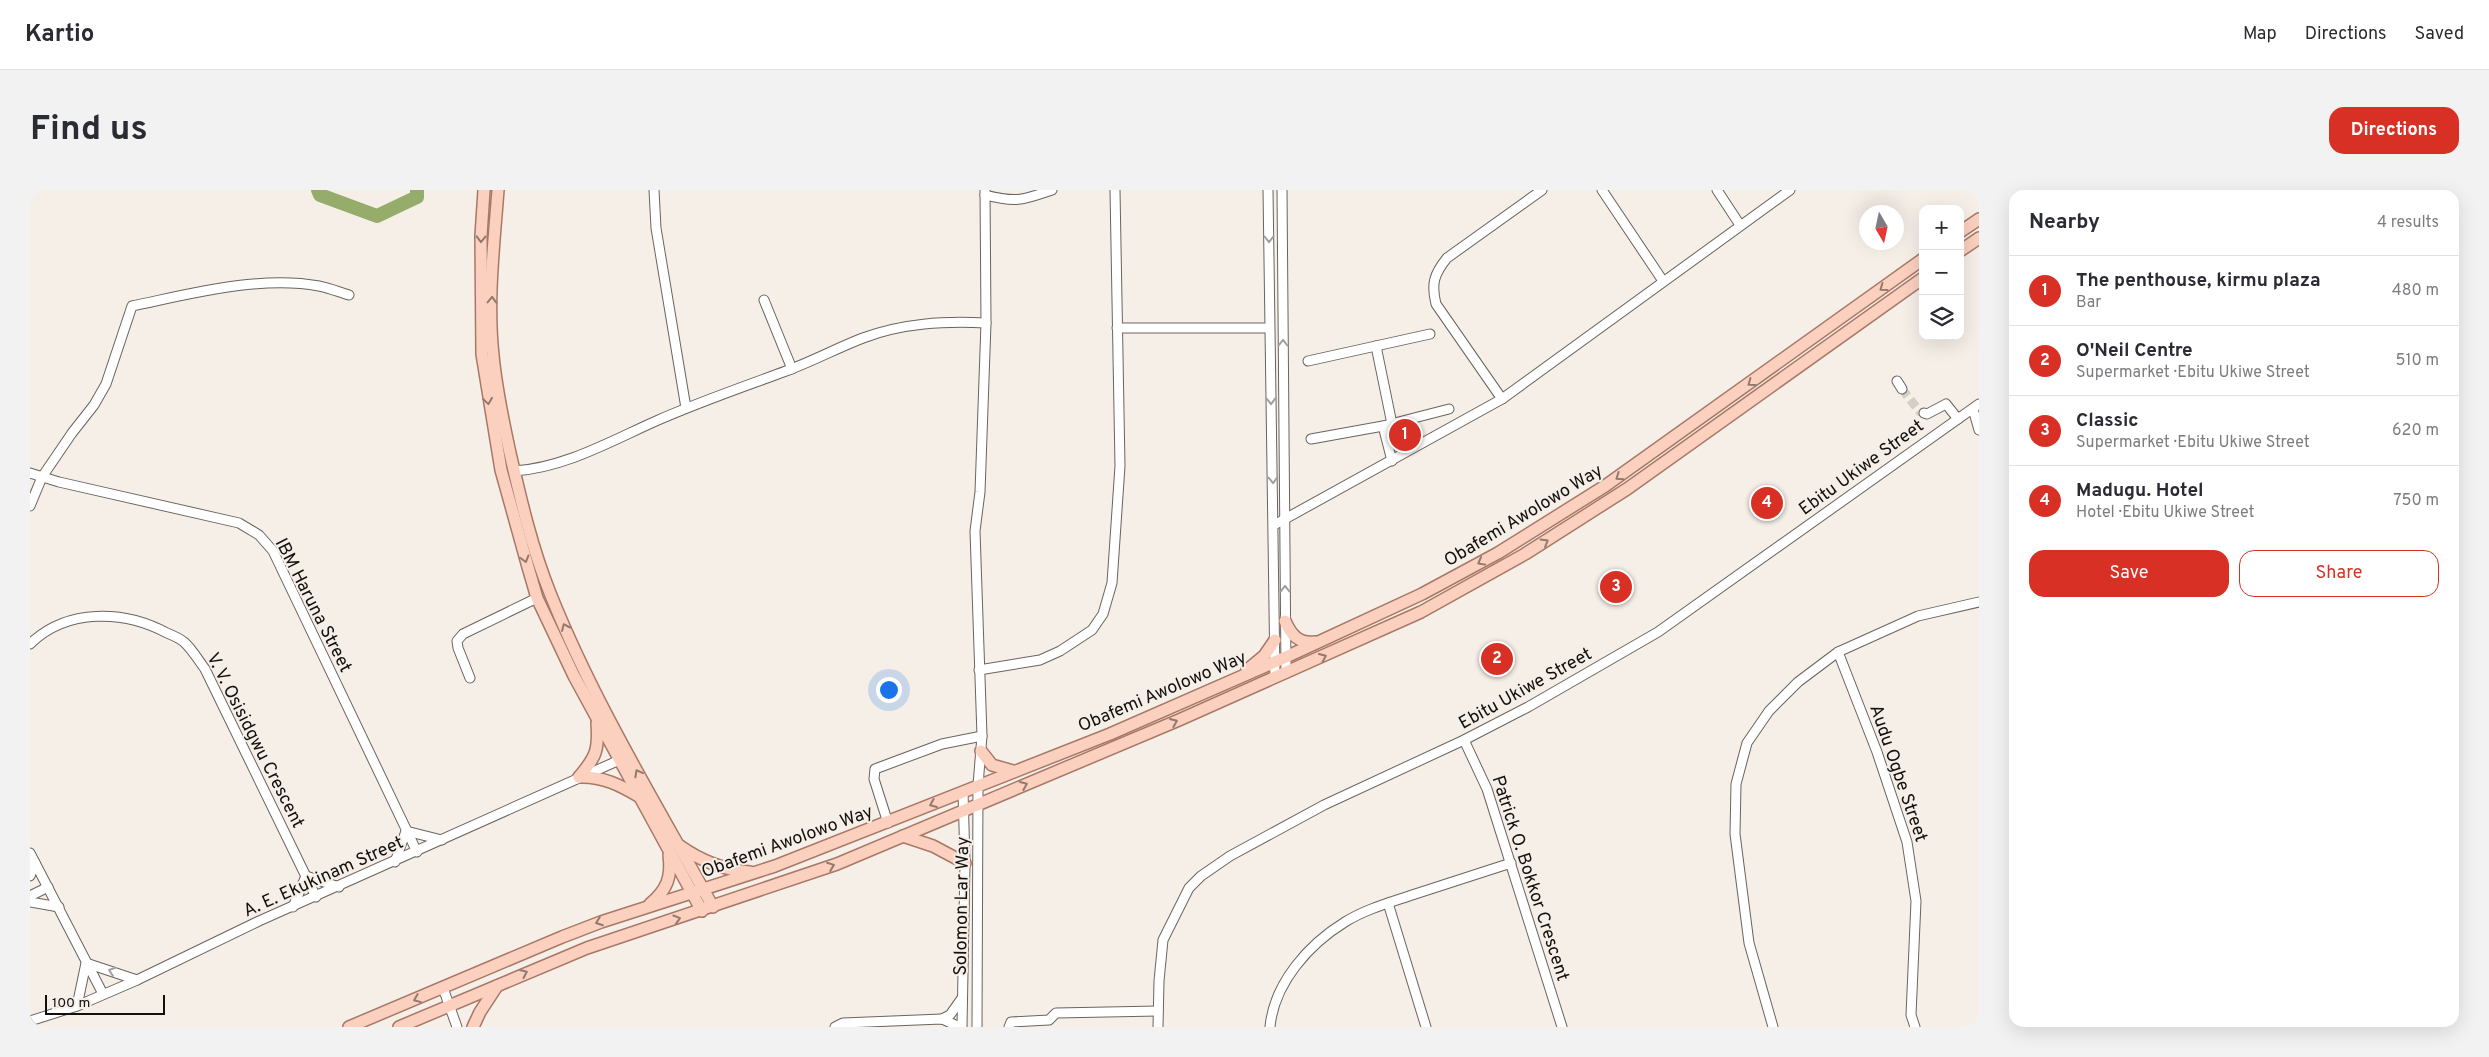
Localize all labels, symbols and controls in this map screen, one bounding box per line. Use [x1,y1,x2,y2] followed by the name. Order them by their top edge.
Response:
[25,20,94,50] text: Kartio
[2243,23,2277,46] text: Map
[2305,23,2387,46] text: Directions
[2415,23,2464,46] text: Saved
[2329,107,2459,154] button: Directions
[30,108,148,152] text: Find us
[1859,205,1904,250] north arrow
[1919,205,1964,340] map controls
[1919,205,1964,250] button: +
[2029,209,2100,236] text: Nearby
[2377,213,2439,233] text: 4 results
[476,235,486,243] one-way arrow
[1263,235,1274,243] one-way arrow
[1919,250,1964,295] button: −
[2076,269,2321,293] text: The penthouse, kirmu plaza
[2042,281,2048,301] text: 1
[2392,281,2439,301] text: 480 m
[1879,282,1889,291] one-way arrow
[2076,293,2102,313] text: Bar
[1919,295,1964,340] button: layers
[487,296,497,304] one-way arrow
[1278,339,1288,346] one-way arrow
[2076,339,2193,363] text: O'Neil Centre
[2040,351,2050,371] text: 2
[2396,351,2439,371] text: 510 m
[2076,363,2310,383] text: Supermarket · Ebitu Ukiwe Street
[1748,377,1757,385] one-way arrow
[483,396,493,405] one-way arrow
[1266,398,1276,405] one-way arrow
[2076,409,2139,433] text: Classic
[1795,415,1929,521] street label: Ebitu Ukiwe Street
[1389,416,1421,454] pin: 1
[2040,421,2050,441] text: 3
[2392,421,2439,441] text: 620 m
[2076,433,2310,453] text: Supermarket · Ebitu Ukiwe Street
[1440,460,1607,573] street label: Obafemi Awolowo Way
[1615,471,1625,480] one-way arrow
[1267,476,1278,484] one-way arrow
[2076,479,2204,503] text: Madugu. Hotel
[1751,484,1783,522] pin: 4
[2040,491,2050,511] text: 4
[2393,491,2439,511] text: 750 m
[2076,503,2255,523] text: Hotel · Ebitu Ukiwe Street
[269,535,356,677] street label: IBM Haruna Street
[1539,539,1548,549] one-way arrow
[2029,550,2229,597] button: Save
[2239,550,2439,597] button: Share
[520,554,530,562] one-way arrow
[1477,556,1486,566] one-way arrow
[1600,568,1632,606] pin: 3
[1280,585,1290,592] one-way arrow
[561,623,572,632] one-way arrow
[1481,640,1513,678] pin: 2
[1455,643,1596,735] street label: Ebitu Ukiwe Street
[1075,646,1250,738] street label: Obafemi Awolowo Way
[200,649,309,832] street label: V. V. Osisidgwu Crescent
[1318,652,1327,663] one-way arrow
[876,677,902,703] your location
[1863,702,1932,845] street label: Audu Ogbe Street
[1169,718,1178,728] one-way arrow
[634,769,644,778] one-way arrow
[1485,773,1574,984] street label: Patrick O. Bokkor Crescent
[1019,780,1028,791] one-way arrow
[929,798,938,808] one-way arrow
[699,801,876,884] street label: Obafemi Awolowo Way
[240,832,407,923] street label: A. E. Ekukinam Street
[950,836,975,976] street label: Solomon Lar Way
[826,862,835,872] one-way arrow
[672,914,681,924] one-way arrow
[596,917,604,927] one-way arrow
[108,967,117,977] one-way arrow
[519,969,528,980] one-way arrow
[45,992,165,1015] scale bar
[413,992,422,1003] one-way arrow
[52,995,90,1012] text: 100 m

